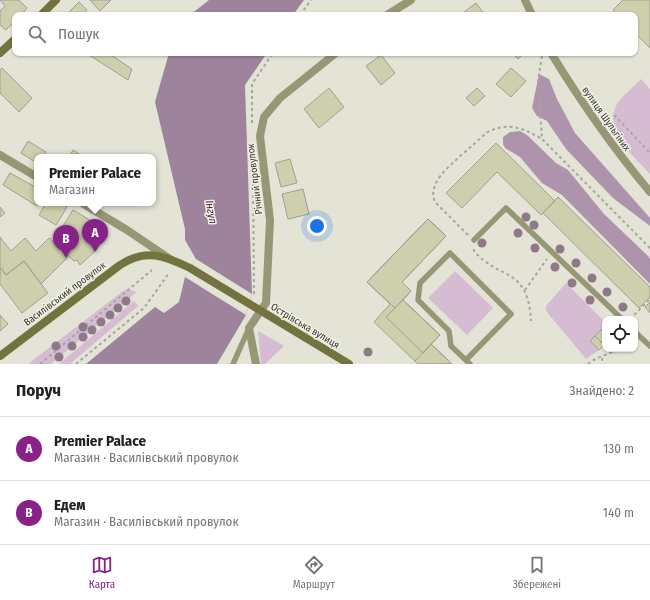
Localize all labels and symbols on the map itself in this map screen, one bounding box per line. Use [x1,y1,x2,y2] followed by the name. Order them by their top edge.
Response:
[579,84,634,154] street label: вулиця Шульгіних
[244,143,265,215] street label: Річний провулок
[203,199,220,225] water label: Інгул
[307,216,327,236] your location
[82,219,108,252] pin: A
[53,225,79,258] pin: B
[21,258,109,329] street label: Василівський провулок
[268,300,342,351] street label: Острівська вулиця

